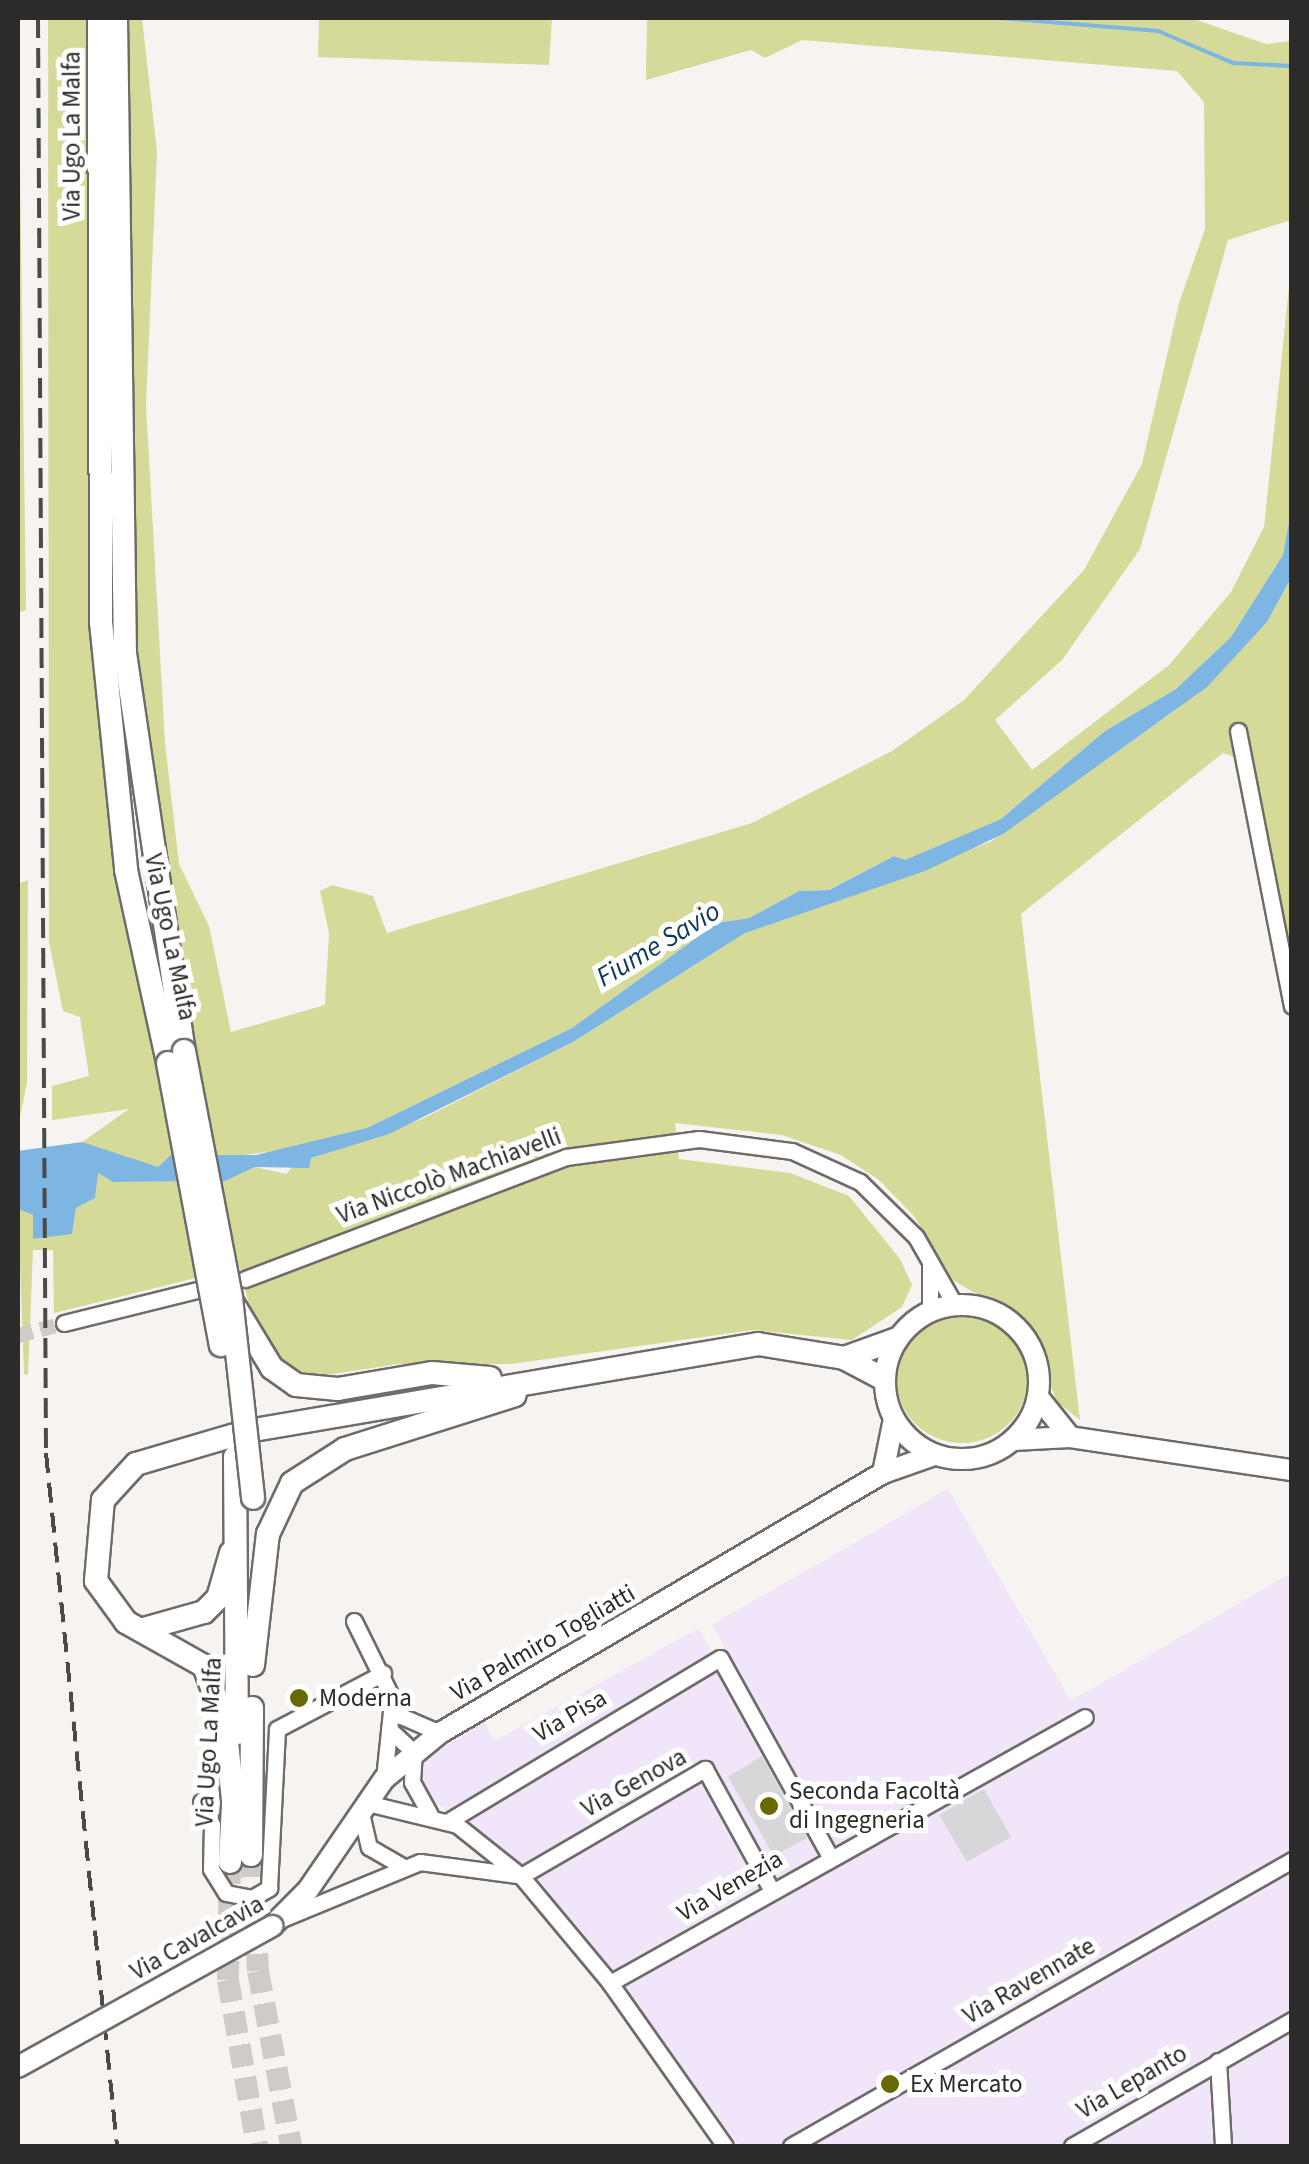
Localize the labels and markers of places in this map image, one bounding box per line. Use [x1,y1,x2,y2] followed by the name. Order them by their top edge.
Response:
[319,1683,412,1713] place label: Moderna
[288,1687,310,1709] marker: Moderna
[789,1777,960,1836] place label: Seconda Facoltà di Ingegneria
[758,1795,780,1817] marker: Seconda Facoltà di Ingegneria
[910,2069,1023,2099] place label: Ex Mercato
[879,2073,901,2095] marker: Ex Mercato

